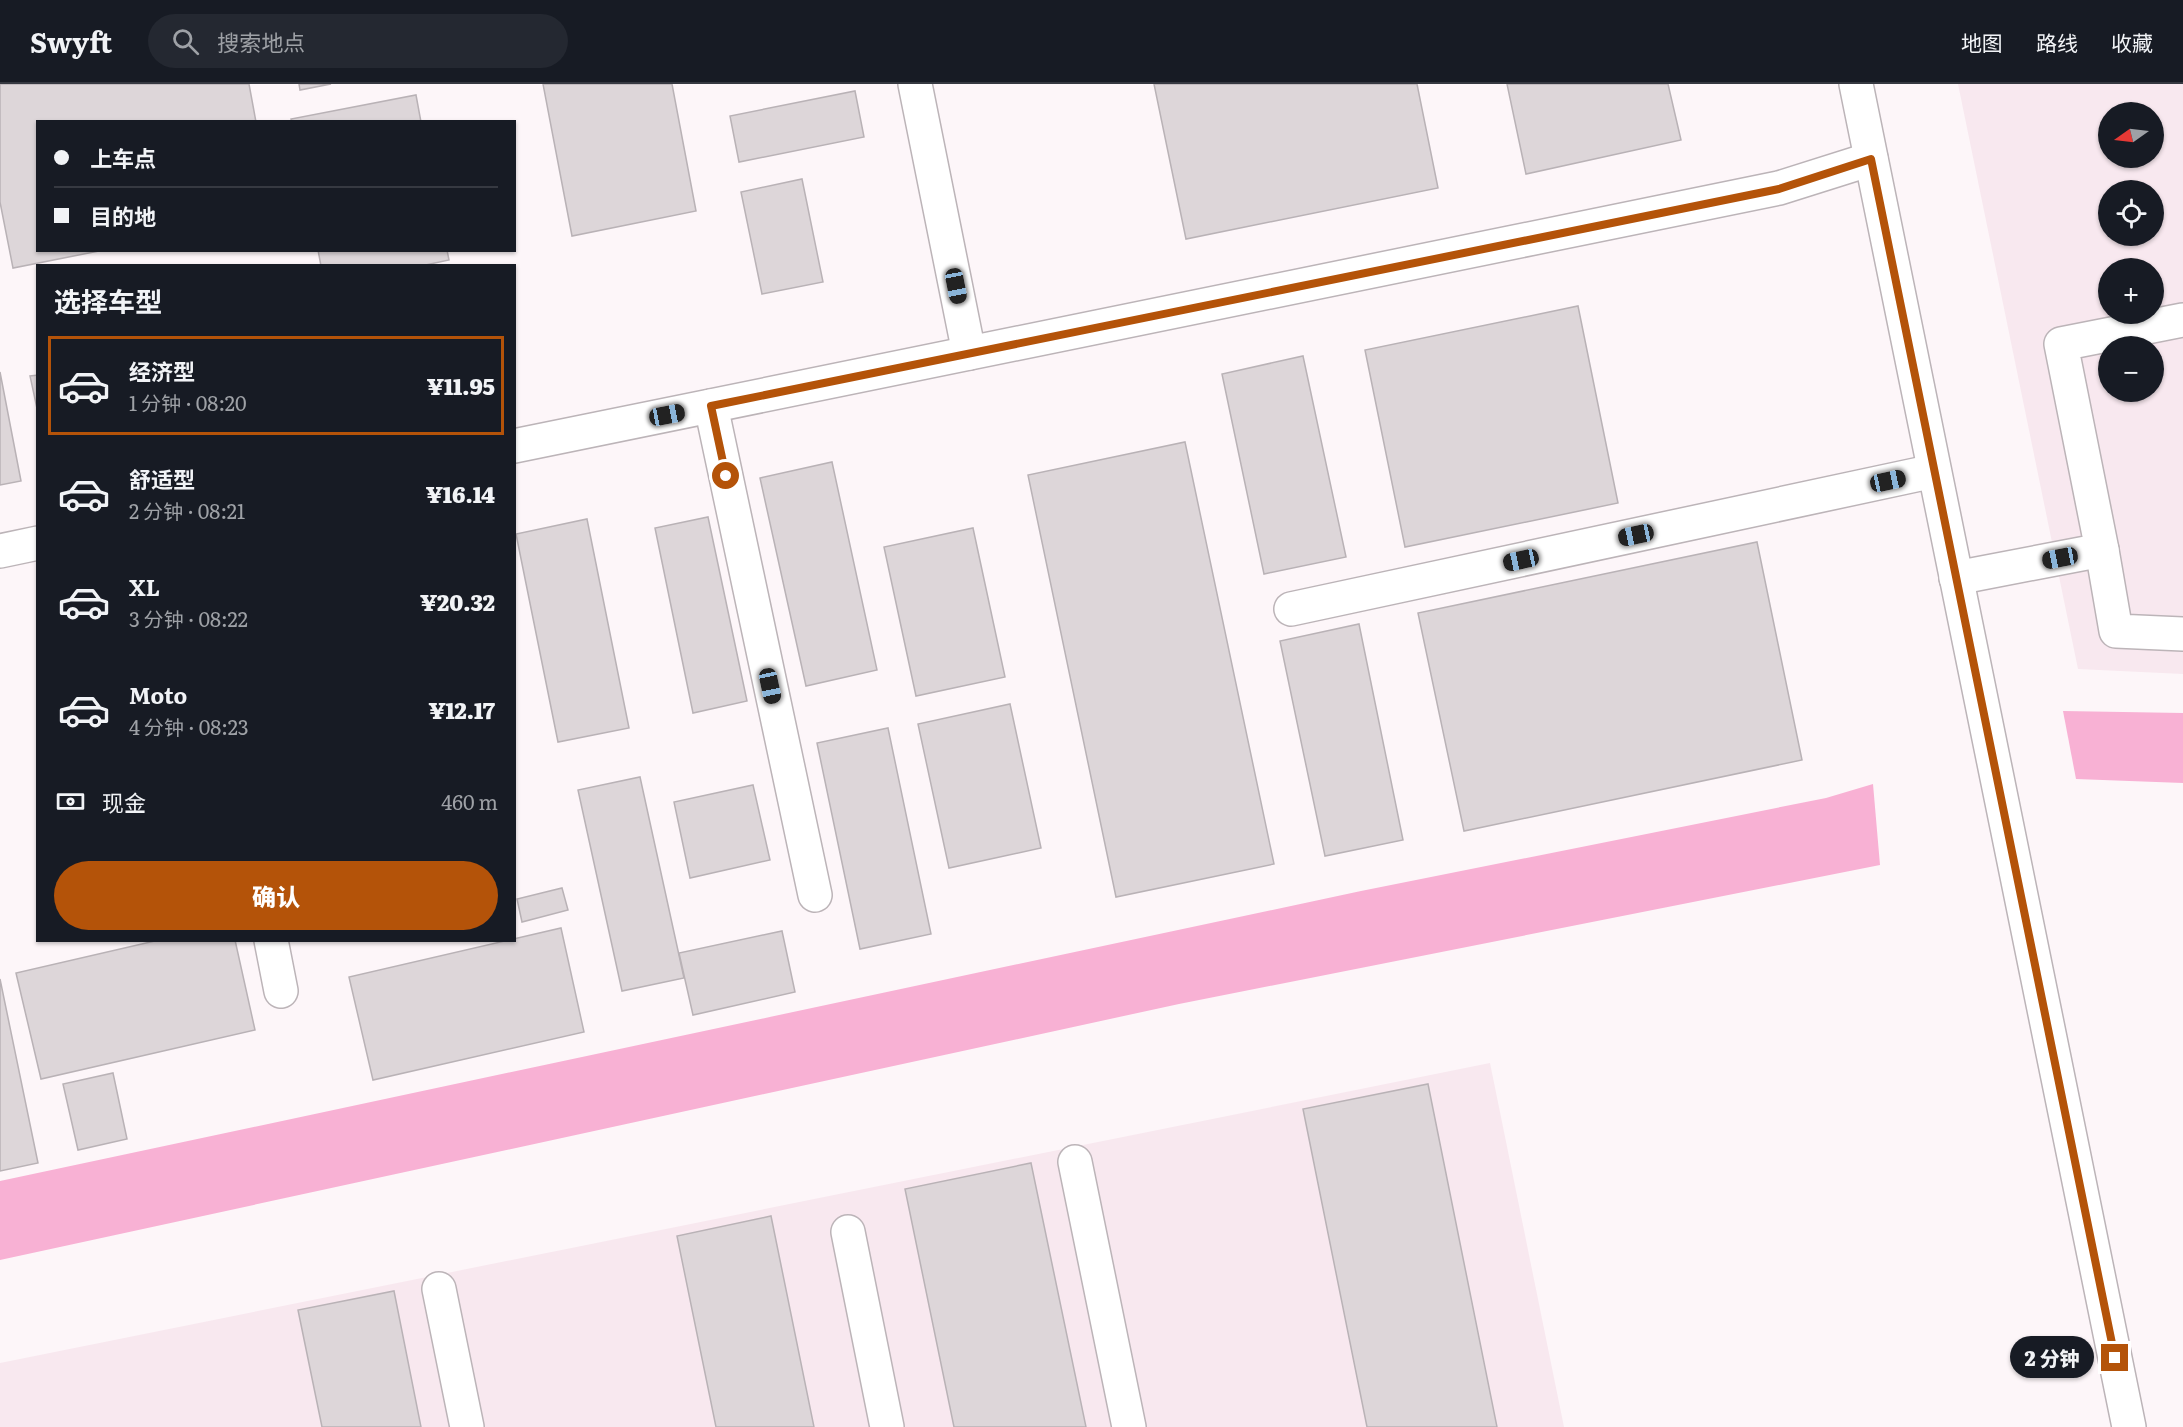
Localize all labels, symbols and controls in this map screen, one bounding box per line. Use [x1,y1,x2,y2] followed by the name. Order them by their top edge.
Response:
[148,14,568,68] search box
[30,20,112,62] text: Swyft
[169,25,202,58] icon: search
[217,25,305,58] text: 搜索地点
[1961,26,2003,57] text: 地图
[2036,26,2078,57] text: 路线
[2111,26,2153,57] text: 收藏
[2098,102,2164,168] north arrow
[2098,102,2164,402] map controls
[90,141,156,174] text: 上车点
[2098,180,2164,246] button: locate
[90,199,156,232] text: 目的地
[2098,258,2164,324] button: +
[944,267,968,305] car
[54,280,162,320] text: 选择车型
[2098,336,2164,402] button: −
[129,354,195,387] text: 经济型
[57,359,111,413] icon: car
[427,369,495,402] text: ¥11.95
[129,387,247,417] text: 1 分钟 · 08:20
[648,403,686,427] car
[129,462,195,495] text: 舒适型
[712,462,739,489] route start
[57,467,111,521] icon: car
[1869,468,1907,494] car
[426,477,495,510] text: ¥16.14
[129,495,245,525] text: 2 分钟 · 08:21
[1617,522,1655,548] car
[2041,546,2079,570] car
[1502,547,1540,573] car
[129,570,160,603] text: XL
[57,575,111,629] icon: car
[420,585,495,618] text: ¥20.32
[129,603,248,633] text: 3 分钟 · 08:22
[757,667,783,705] car
[129,678,187,711] text: Moto
[57,683,111,737] icon: car
[428,693,495,726] text: ¥12.17
[129,711,249,741] text: 4 分钟 · 08:23
[54,785,87,818] icon: cash
[102,785,146,818] text: 现金
[441,786,498,816] text: 460 m
[54,861,498,930] button: 确认
[2010,1337,2094,1379] callout: 2 分钟
[2024,1342,2080,1372] text: 2 分钟
[2101,1344,2128,1371] route end

